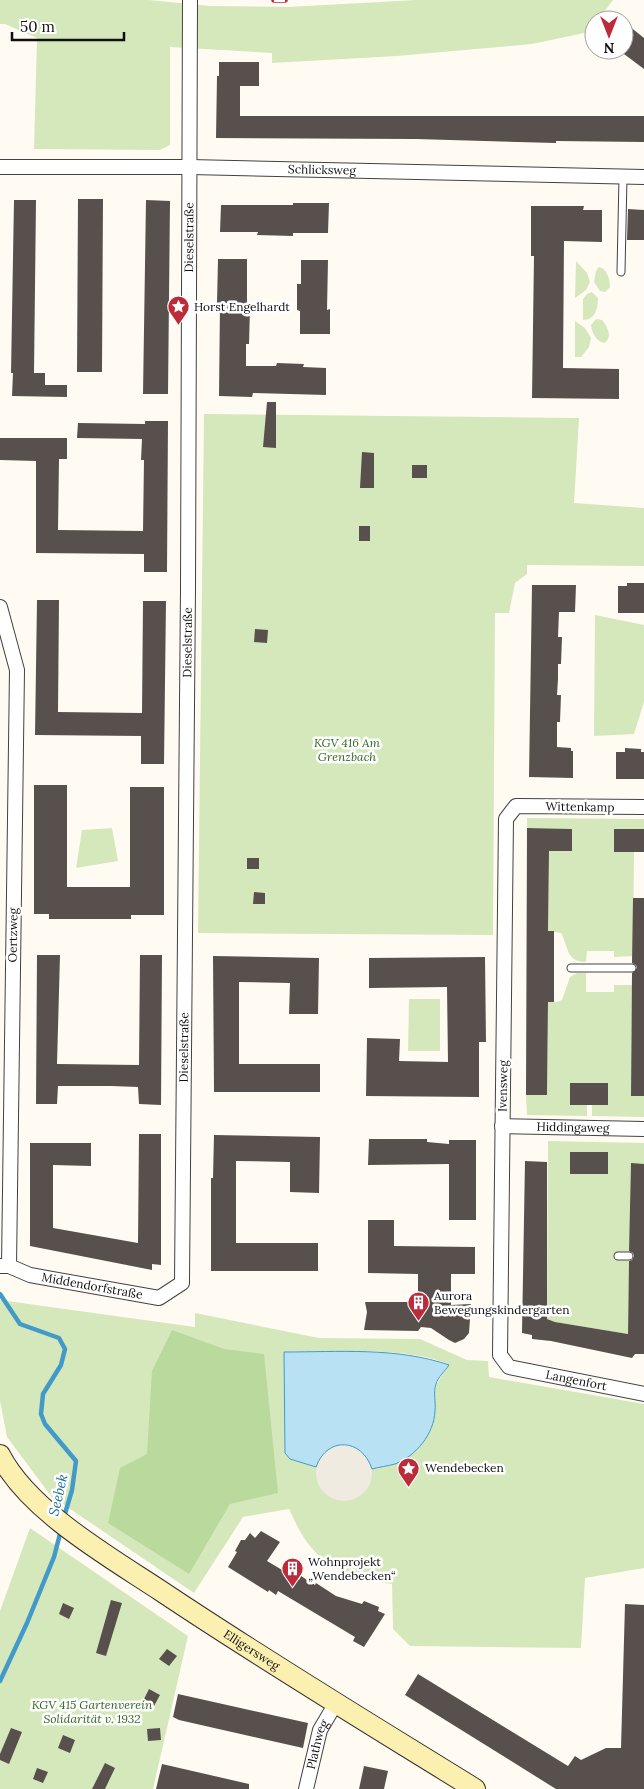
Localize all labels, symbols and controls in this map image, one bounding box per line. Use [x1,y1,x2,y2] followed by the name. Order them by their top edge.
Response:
[12,10,125,42] scale bar
[584,10,634,60] north arrow
[20,17,55,36] text: 50 m
[603,39,614,57] text: N
[288,161,357,178] street label: Schlicksweg
[181,202,196,273] street label: Dieselstraße
[166,295,190,326] place icon: Horst Engelhardt
[194,299,290,314] place label: Horst Engelhardt
[179,607,195,678] street label: Dieselstraße
[314,735,380,764] park label: KGV 416 Am Grenzbach
[545,798,615,815] street label: Wittenkamp
[5,907,20,962] street label: Oertzweg
[176,1012,191,1083] street label: Dieselstraße
[495,1060,510,1112] street label: Ivensweg
[536,1119,610,1135] street label: Hiddingaweg
[41,1269,144,1302] street label: Middendorfstraße
[433,1288,570,1317] place label: Aurora Bewegungskindergarten
[406,1291,430,1322] building icon: Aurora Bewegungskindergarten
[544,1367,609,1393] street label: Langenfort
[397,1456,421,1487] place icon: Wendebecken
[425,1460,504,1475] place label: Wendebecken
[44,1472,72,1518] water label: Seebek
[308,1554,396,1583] place label: Wohnprojekt „Wendebecken“
[280,1557,304,1588] building icon: Wohnprojekt „Wendebecken“
[221,1626,283,1673] street label: Elligersweg
[32,1697,153,1726] park label: KGV 415 Gartenverein Solidarität v. 1932
[303,1716,332,1771] street label: Plathweg

